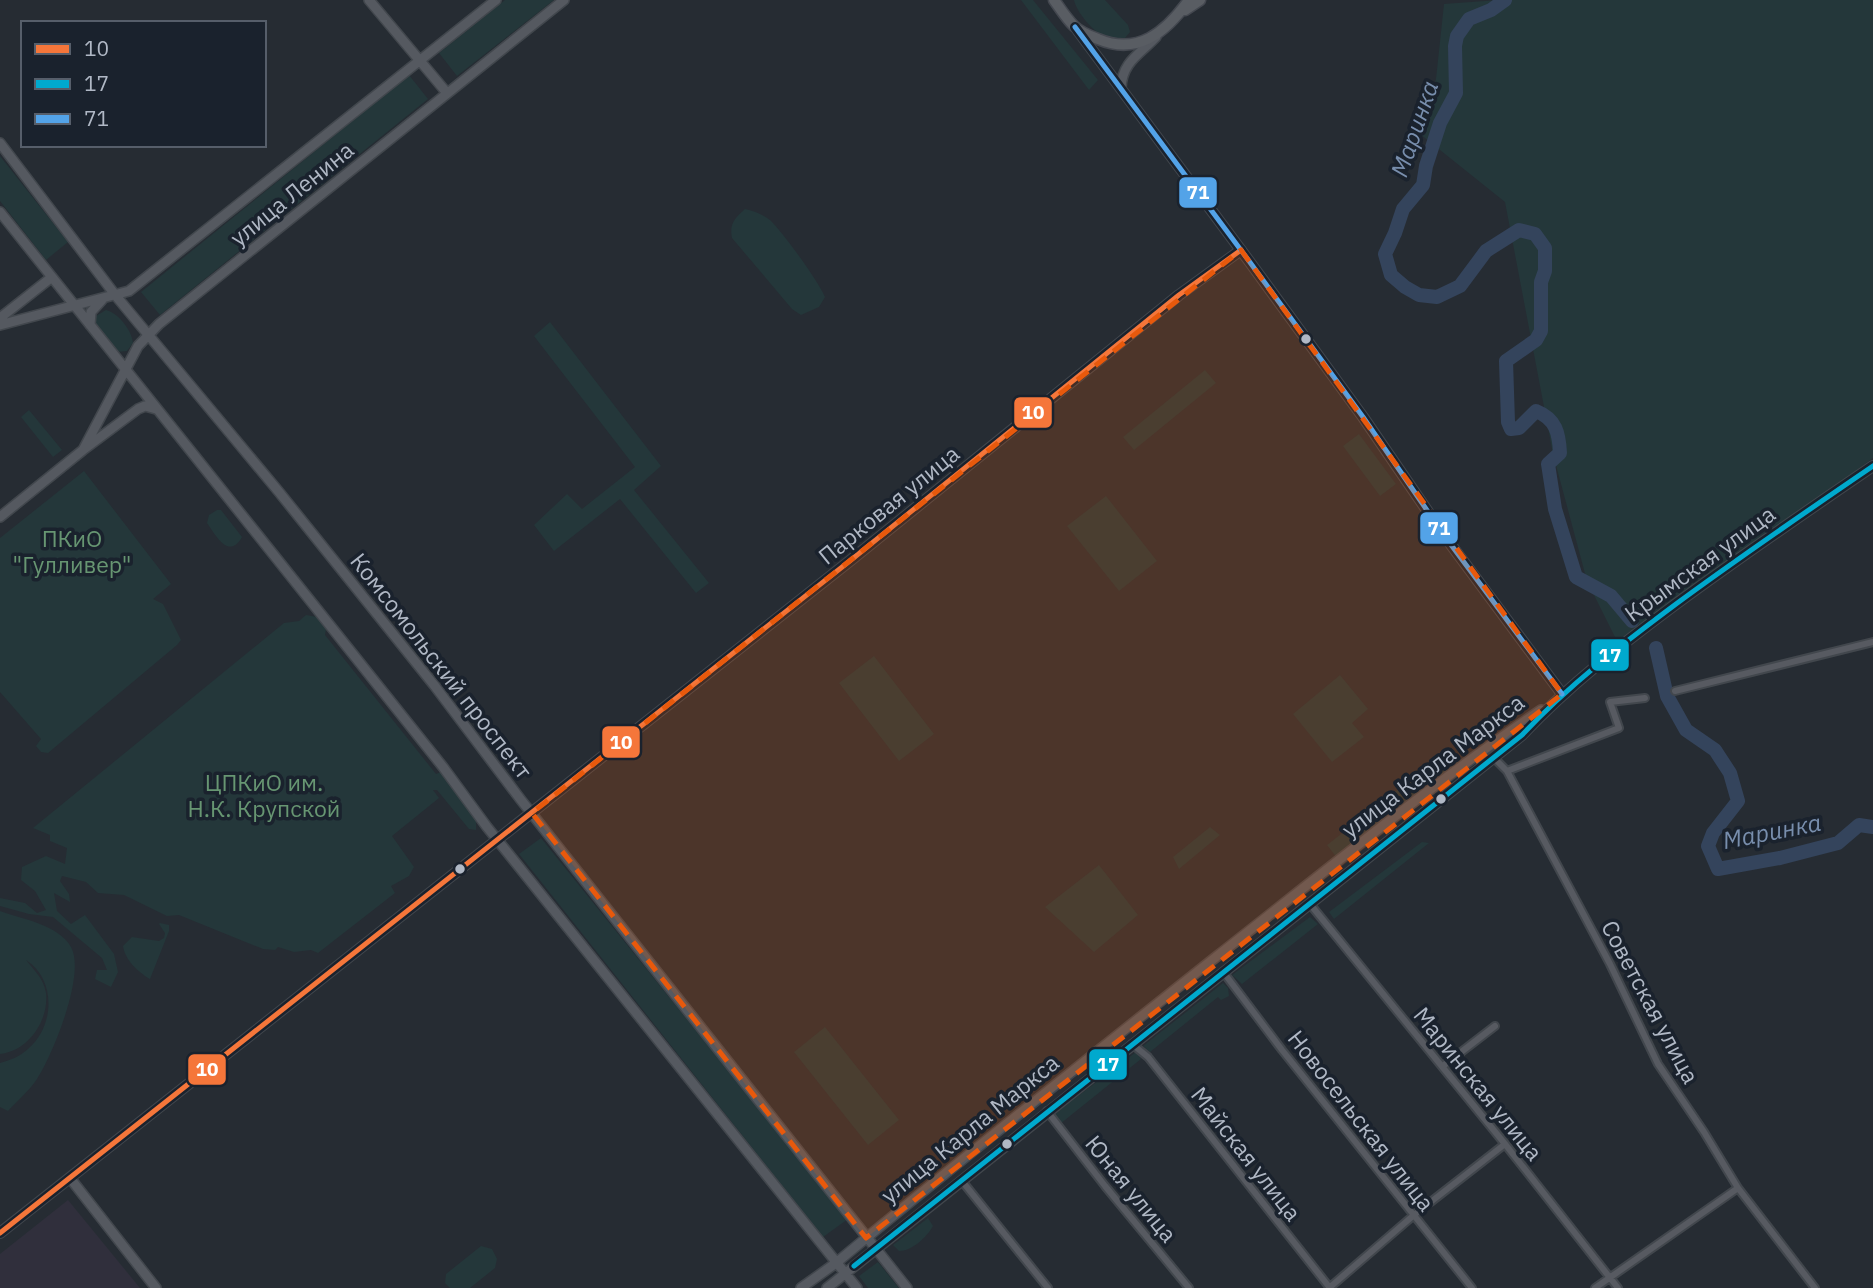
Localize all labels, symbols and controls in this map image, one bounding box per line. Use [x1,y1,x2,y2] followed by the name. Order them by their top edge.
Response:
[21,21,266,147] legend
[84,34,109,62] text: 10
[84,69,109,97] text: 17
[1383,76,1445,181] water label: Маринка
[84,104,109,132] text: 71
[224,134,359,252] street label: улица Ленина
[1178,176,1218,209] line badge: 71
[1187,180,1210,204] text: 71
[1299,332,1313,346] unlabelled marker
[1013,396,1053,429] line badge: 10
[1022,400,1044,424] text: 10
[812,438,965,570] street label: Парковая улица
[1618,498,1781,628] street label: Крымская улица
[1419,511,1459,545] line badge: 71
[1428,516,1451,540] text: 71
[13,523,131,579] park label: ПКиО "Гулливер"
[344,546,539,784] street label: Комсомольский проспект
[1590,638,1630,672] line badge: 17
[1599,643,1621,667] text: 17
[1335,687,1530,844] street label: улица Карла Маркса
[601,725,641,759] line badge: 10
[610,730,632,754] text: 10
[188,767,340,823] park label: ЦПКиО им. Н.К. Крупской
[1434,792,1448,806] unlabelled marker
[1720,806,1824,856] water label: Маринка
[453,862,467,876] unlabelled marker
[1595,915,1707,1088] street label: Советская улица
[1408,1000,1550,1166] street label: Маринская улица
[1282,1024,1442,1217] street label: Новосельская улица
[874,1047,1065,1209] street label: улица Карла Маркса
[1088,1048,1128,1081] line badge: 17
[1097,1052,1119,1076] text: 17
[187,1053,227,1086] line badge: 10
[196,1057,218,1081] text: 10
[1185,1080,1309,1227] street label: Майская улица
[1079,1129,1184,1248] street label: Юная улица
[1000,1137,1014,1151] unlabelled marker

